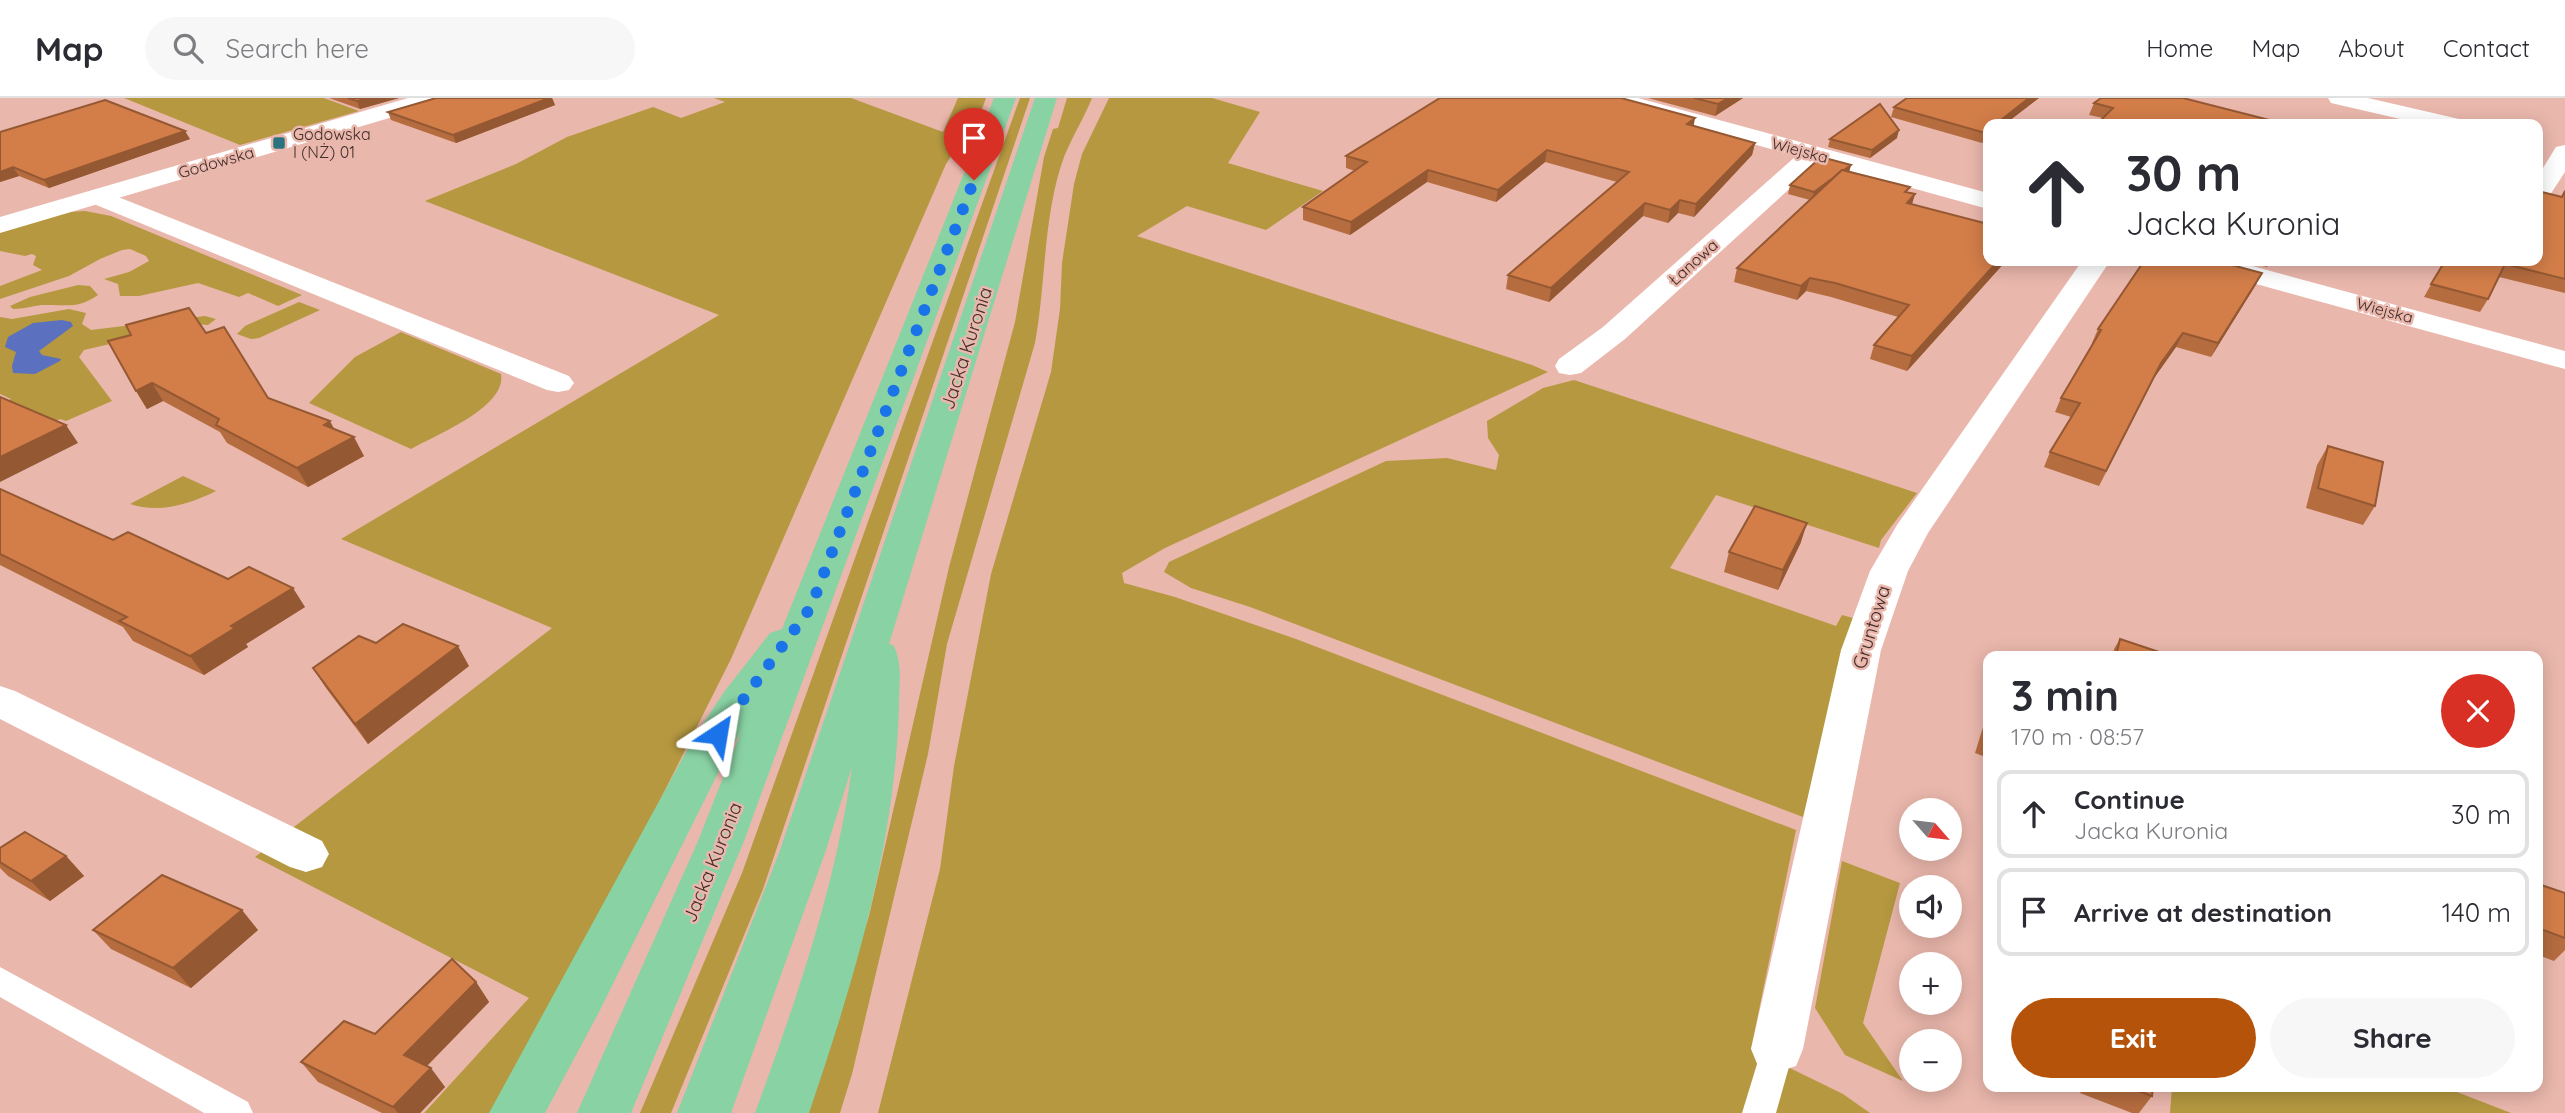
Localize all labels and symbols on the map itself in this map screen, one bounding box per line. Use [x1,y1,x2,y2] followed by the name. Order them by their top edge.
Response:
[944,108,1004,180] pin
[293,124,371,162] place label: Godowska I (NŻ) 01
[1769,133,1831,167] street label: Wiejska
[271,135,287,151] marker: Godowska I (NŻ) 01
[176,142,256,182] street label: Godowska
[1664,235,1722,289] street label: Łanowa
[935,284,997,412] street label: Jacka Kuronia
[2354,293,2416,327] street label: Wiejska
[1847,582,1895,672] street label: Gruntowa
[681,697,755,771] position arrow
[677,798,747,926] street label: Jacka Kuronia
[1899,798,1962,861] north arrow

